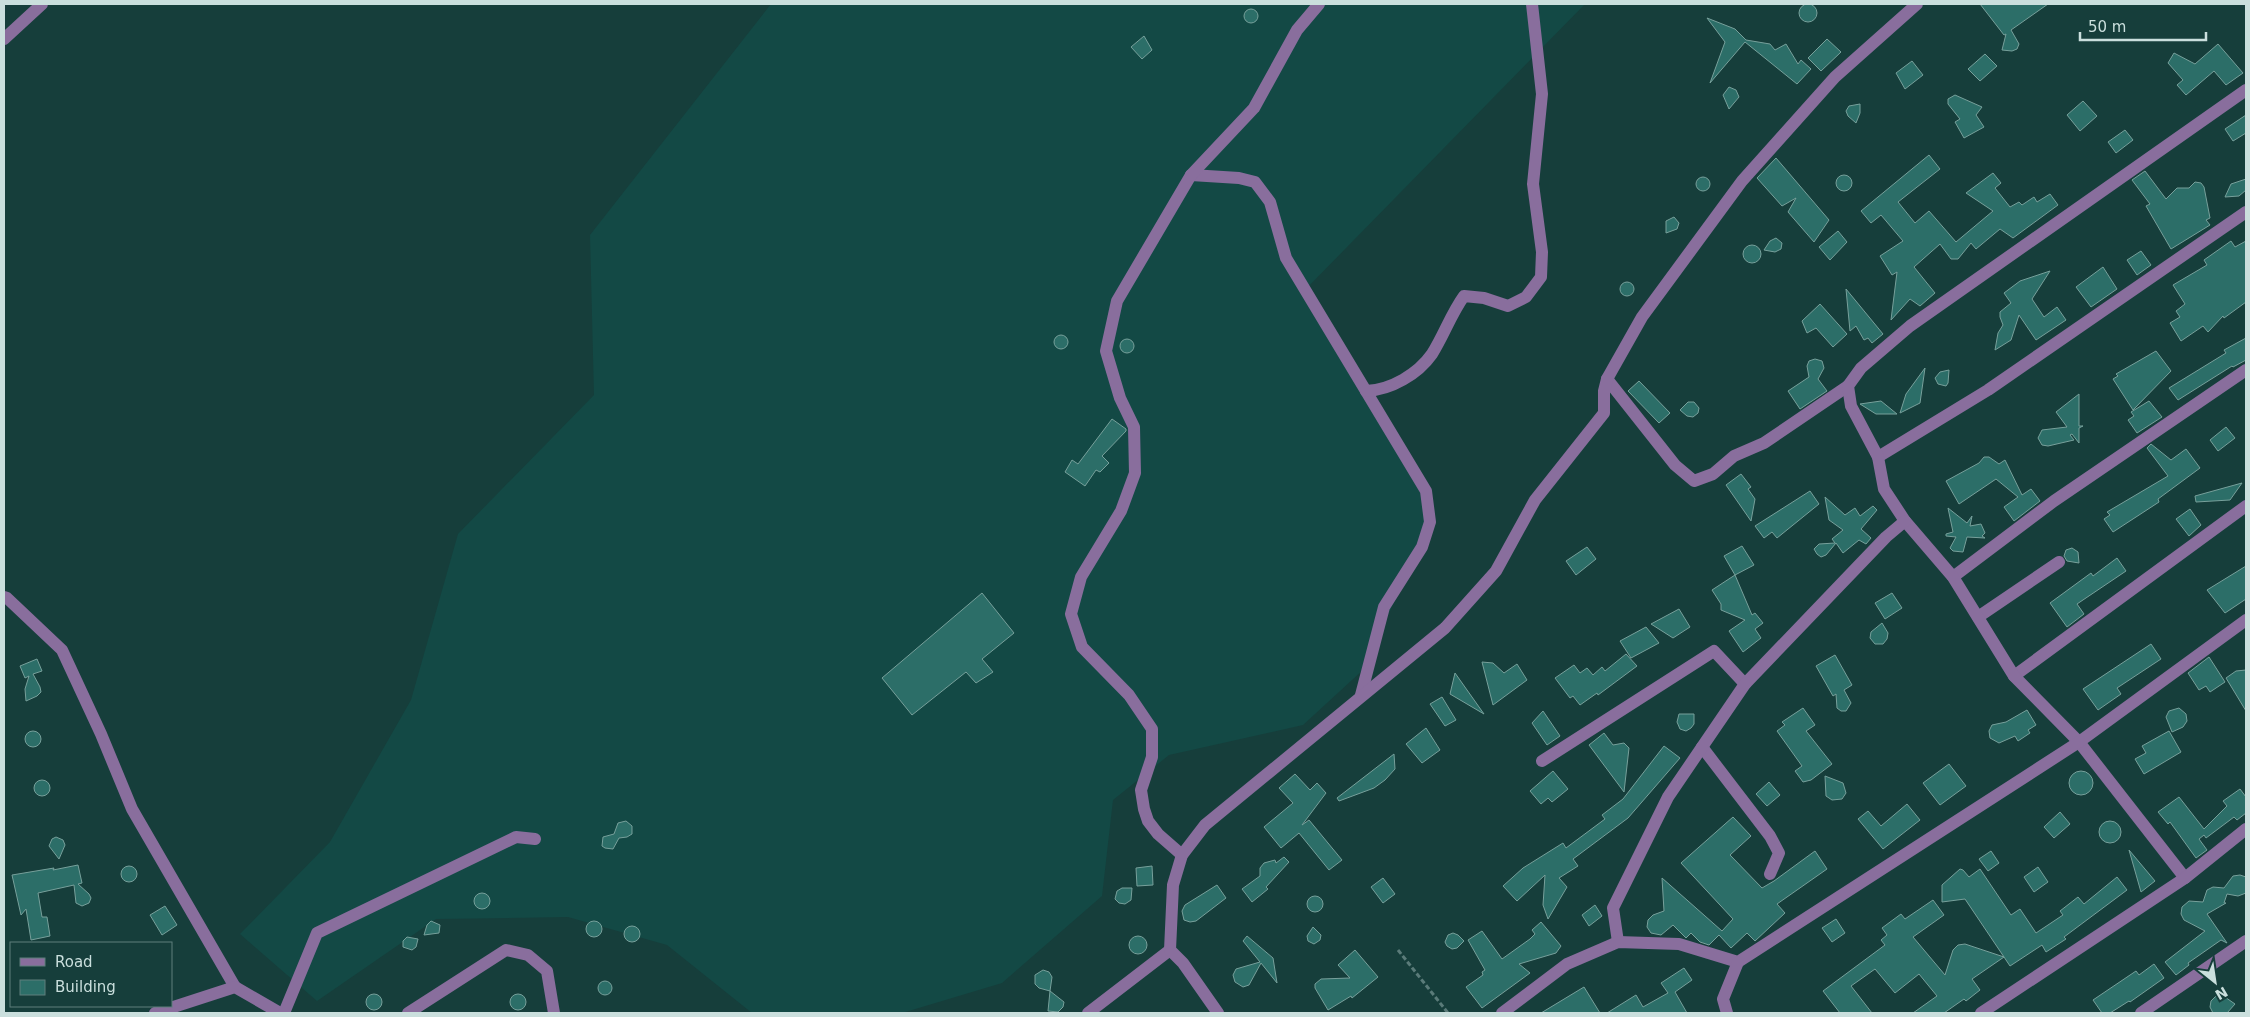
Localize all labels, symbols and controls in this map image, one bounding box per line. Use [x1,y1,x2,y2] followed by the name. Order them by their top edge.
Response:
[2080,10,2206,42] scale bar
[2088,18,2126,36] text: 50 m
[10,942,172,1007] legend
[55,953,93,971] text: Road
[2190,957,2240,1007] north arrow
[55,978,116,996] text: Building
[2212,983,2231,1003] text: N

